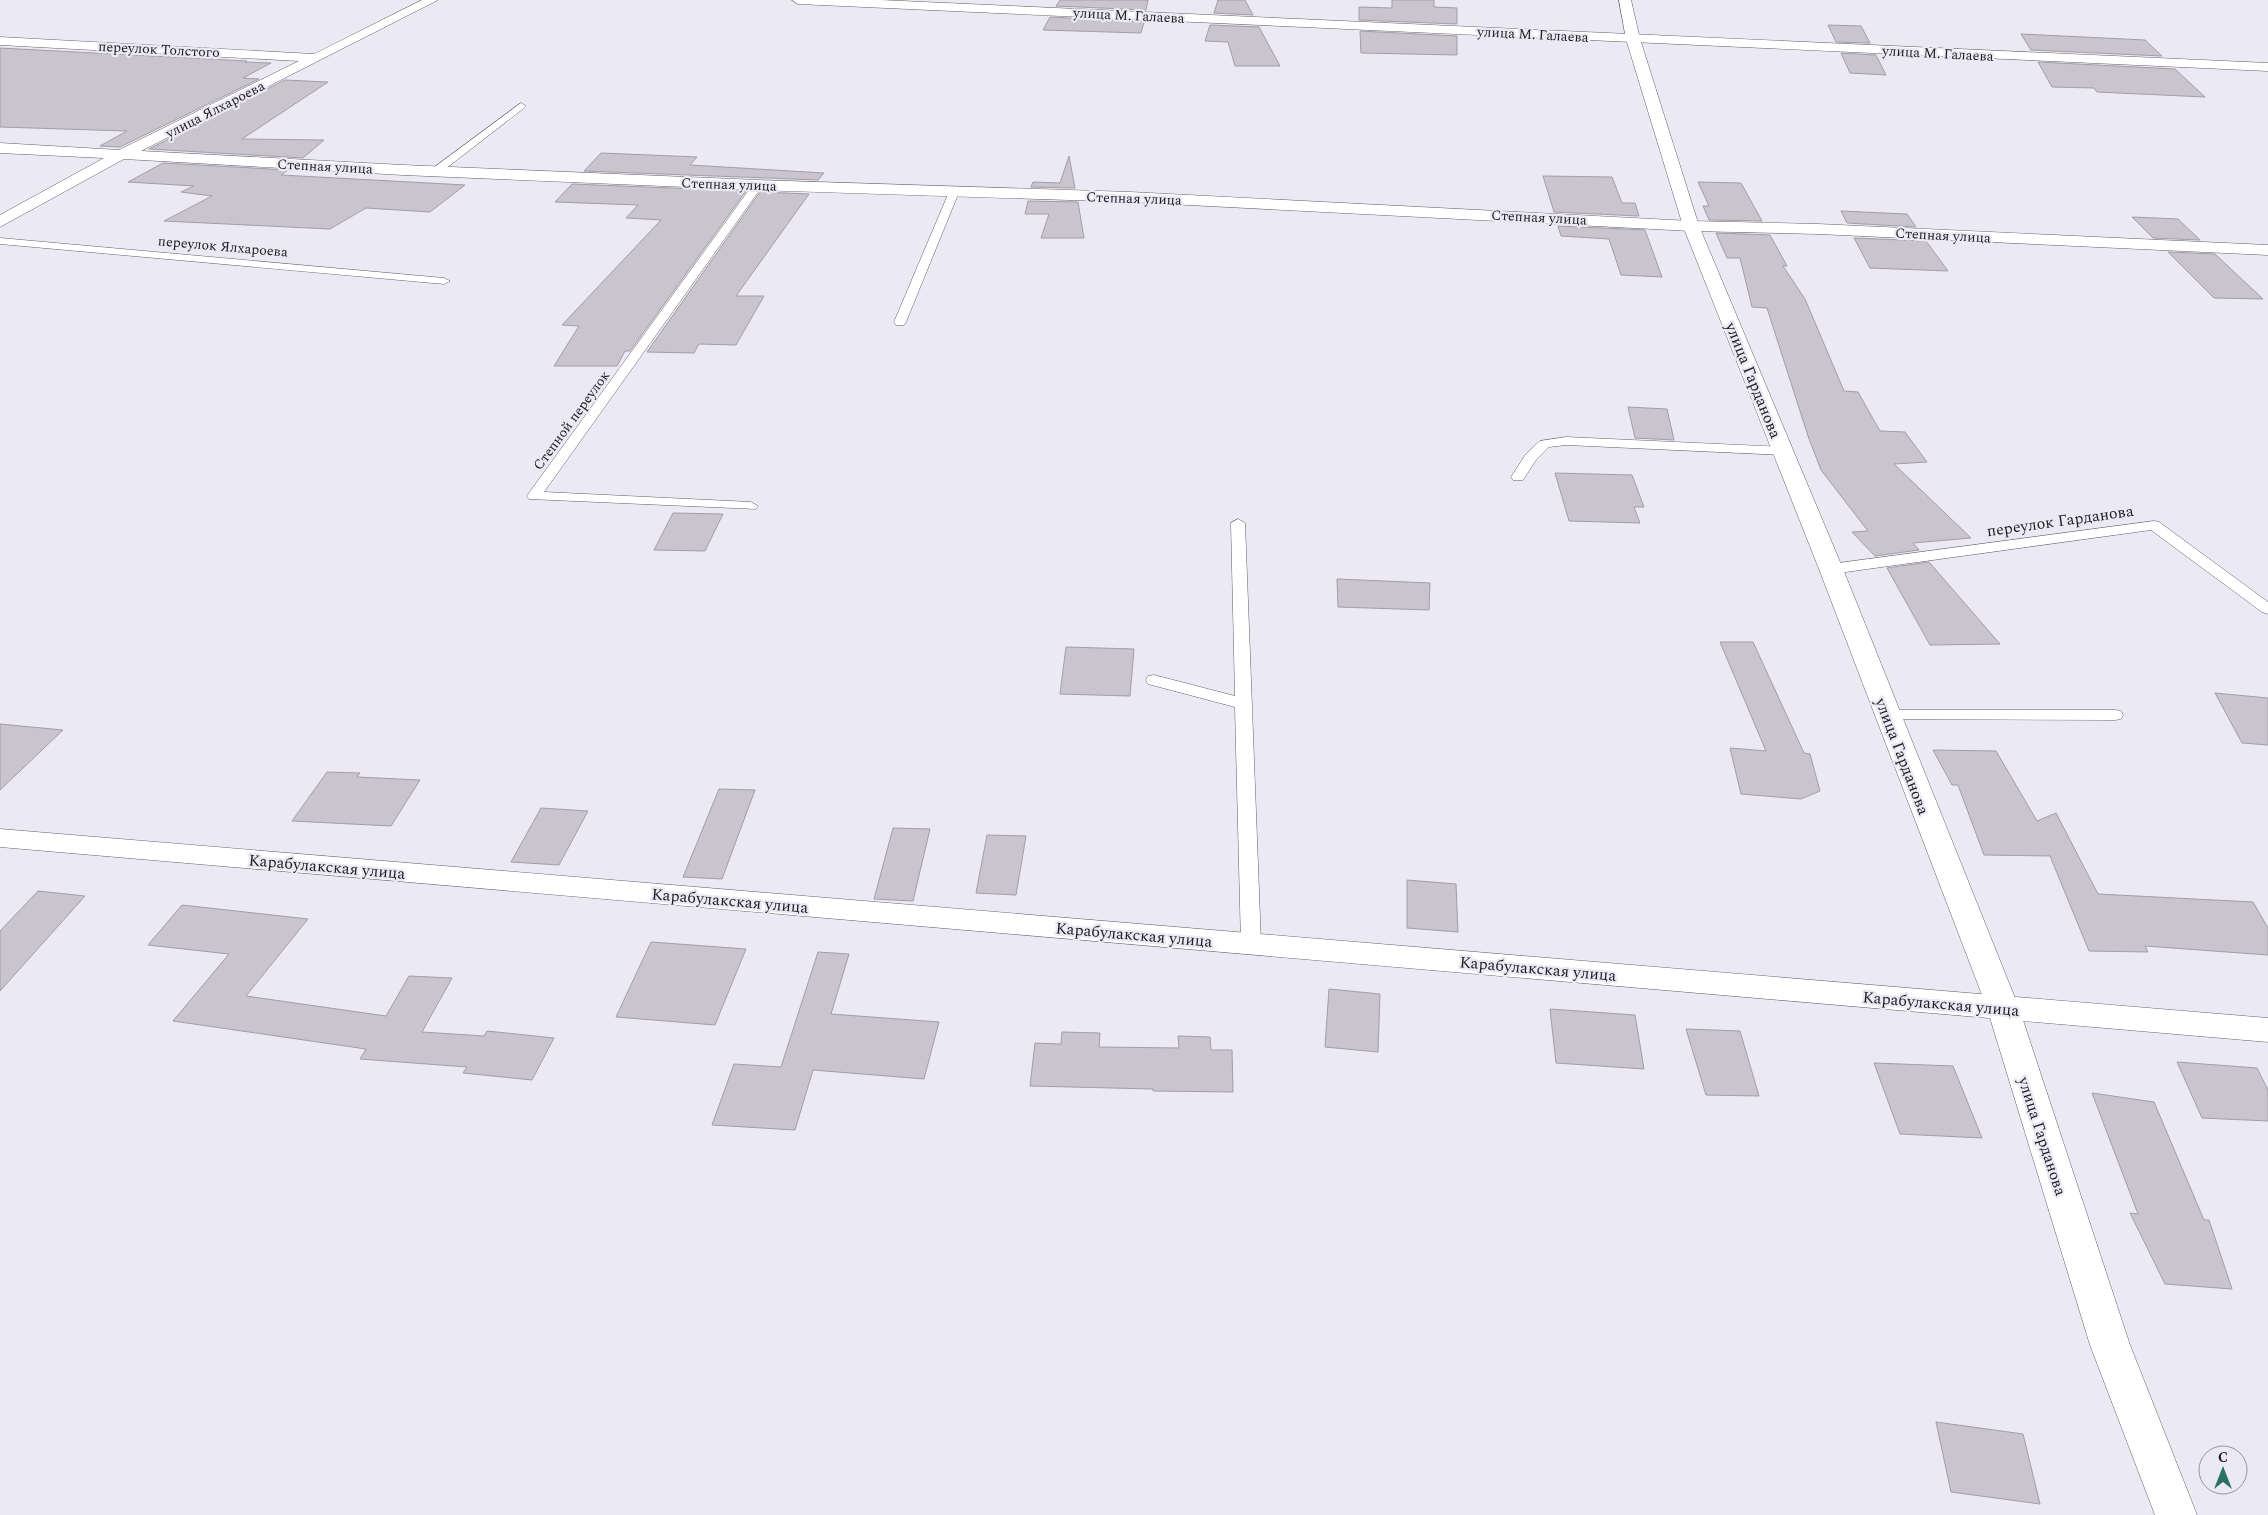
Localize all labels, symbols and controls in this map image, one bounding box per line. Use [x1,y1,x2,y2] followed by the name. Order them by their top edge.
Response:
[1072,2,1185,29] street label: улица М. Галаева
[1476,21,1589,48] street label: улица М. Галаева
[98,36,220,63] street label: переулок Толстого
[1881,40,1994,67] street label: улица М. Галаева
[161,75,269,144] street label: улица Ялхароева
[277,154,373,179] street label: Степная улица
[681,172,777,197] street label: Степная улица
[1086,186,1182,211] street label: Степная улица
[1491,205,1587,230] street label: Степная улица
[1895,223,1991,248] street label: Степная улица
[157,230,289,263] street label: переулок Ялхароева
[1718,318,1787,442] street label: улица Гарданова
[528,366,615,475] street label: Степной переулок
[1985,499,2135,543] street label: переулок Гарданова
[1868,693,1935,818] street label: улица Гарданова
[248,848,406,886] street label: Карабулакская улица
[651,882,809,920] street label: Карабулакская улица
[1055,916,1213,954] street label: Карабулакская улица
[1459,950,1617,988] street label: Карабулакская улица
[1862,985,2020,1023] street label: Карабулакская улица
[2011,1073,2073,1199] street label: улица Гарданова
[2198,1445,2248,1495] north arrow
[2218,1447,2228,1468] text: С

